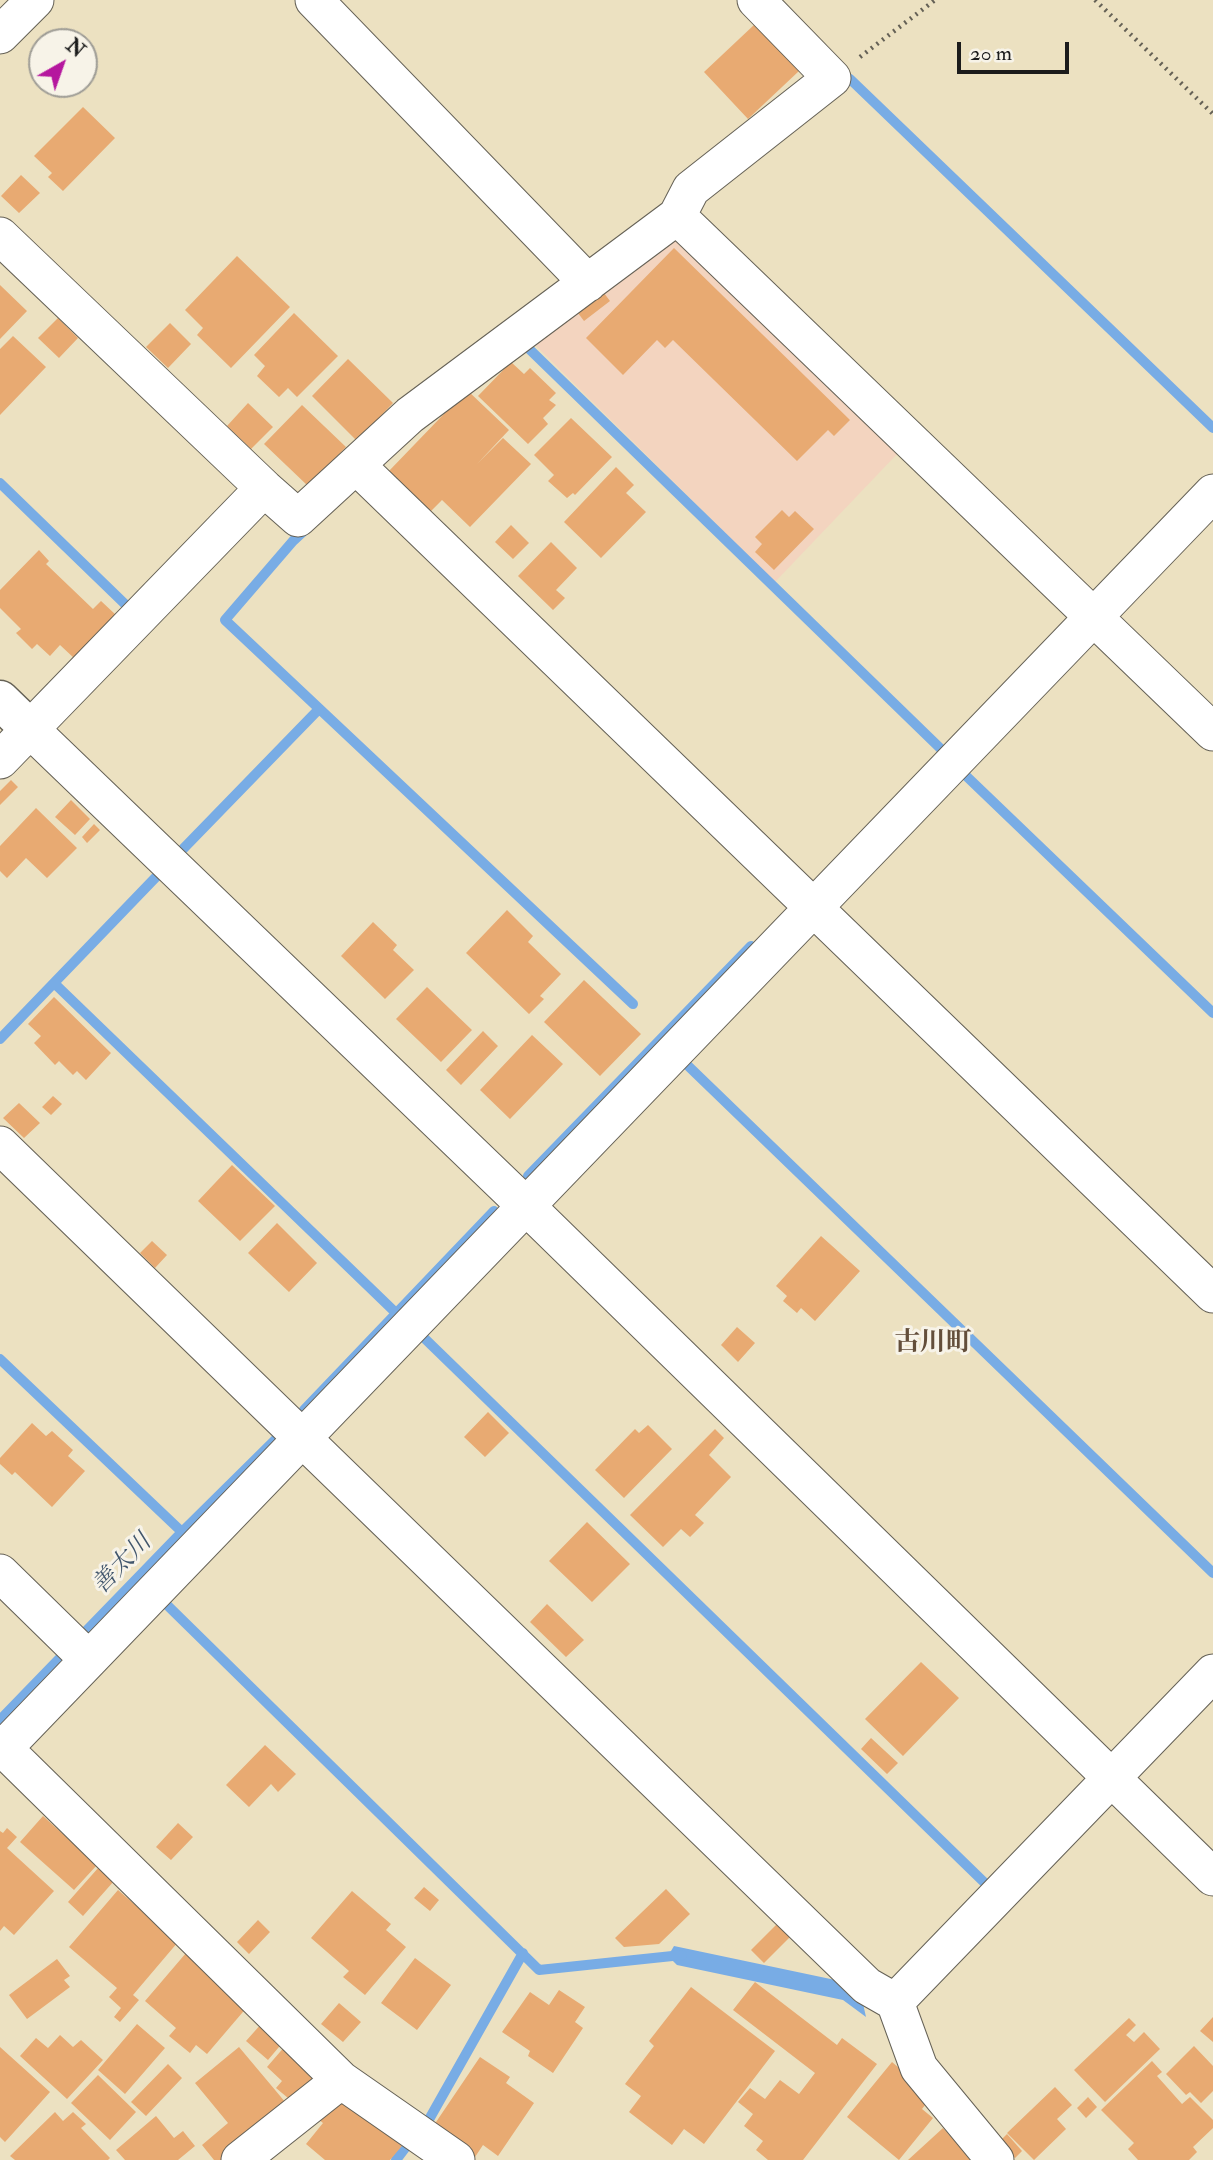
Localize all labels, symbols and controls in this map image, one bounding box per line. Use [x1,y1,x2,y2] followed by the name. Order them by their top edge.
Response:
[28,28,98,98] north arrow
[961,28,1073,72] scale bar
[61,34,89,63] text: N
[970,40,1012,67] text: 20 m
[894,1328,972,1360] district label: 古川町
[88,1529,158,1601] water label: 善太川

